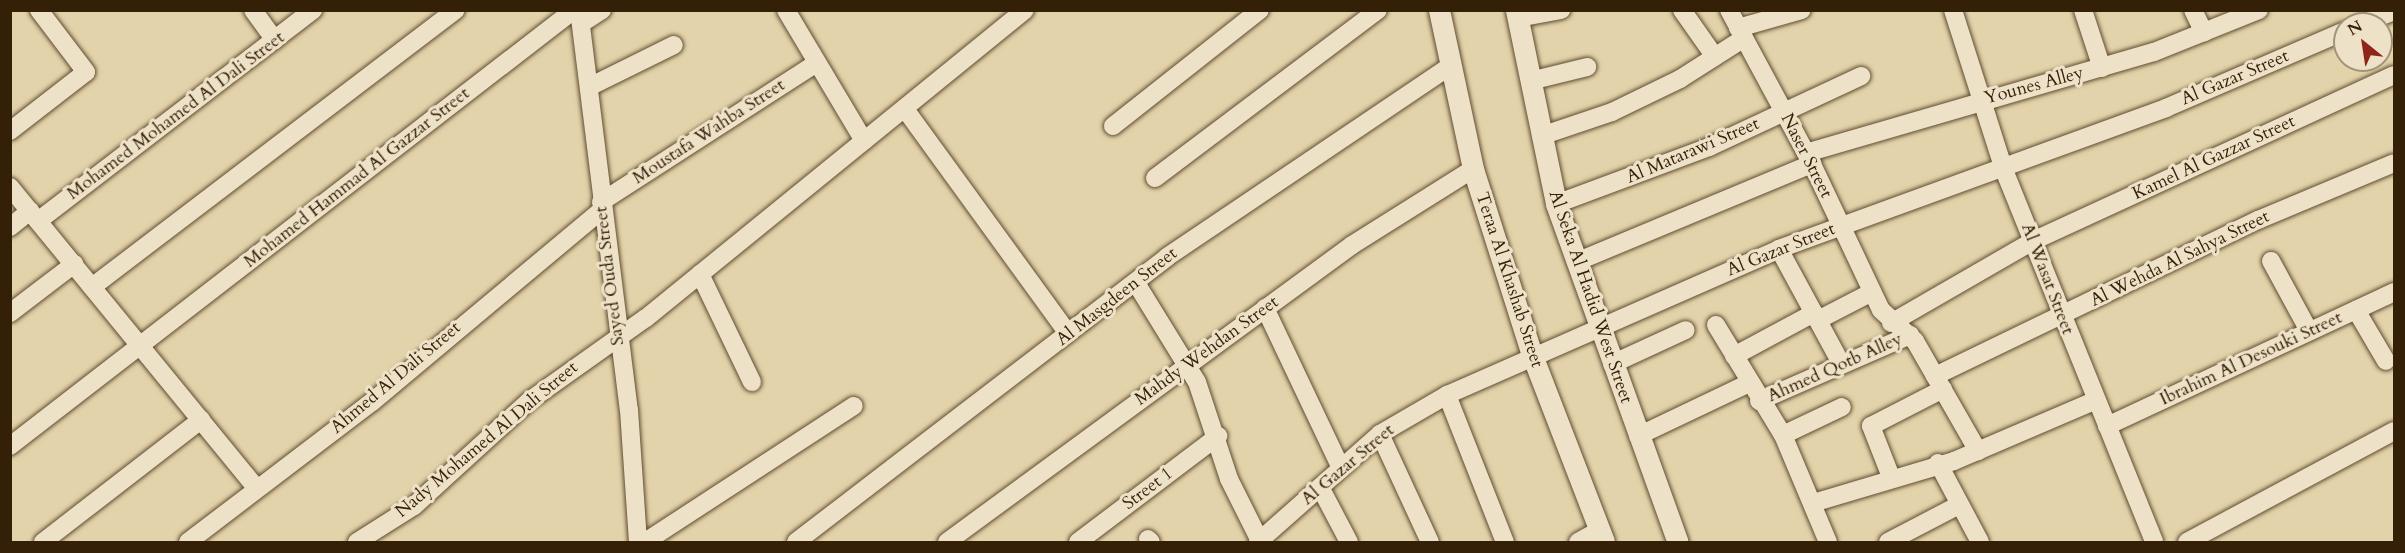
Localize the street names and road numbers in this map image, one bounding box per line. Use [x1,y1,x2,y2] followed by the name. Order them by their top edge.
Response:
[63,27,289,205] street label: Mohamed Mohamed Al Dali Street
[2178,46,2292,110] street label: Al Gazar Street
[1982,62,2086,110] street label: Younes Alley
[629,75,789,189] street label: Moustafa Wahba Street
[240,83,474,273] street label: Mohamed Hammad Al Gazzar Street
[1775,110,1837,202] street label: Naser Street
[2129,111,2299,205] street label: Kamel Al Gazzar Street
[1623,113,1763,189] street label: Al Matarawi Street
[1543,188,1637,406] street label: Al Seka Al Hadid West Street
[1470,190,1548,370] street label: Teraa Al Khashab Street
[591,205,629,347] street label: Sayed Ouda Street
[2087,206,2273,312] street label: Al Wehda Al Sahya Street
[1724,218,1838,282] street label: Al Gazar Street
[2016,220,2078,338] street label: Al Wasat Street
[1052,243,1182,351] street label: Al Masgdeen Street
[1131,292,1283,410] street label: Mahdy Wehdan Street
[2156,307,2346,411] street label: Ibrahim Al Desouki Street
[327,317,465,439] street label: Ahmed Al Dali Street
[1764,329,1906,407] street label: Ahmed Qotb Alley
[391,357,583,523] street label: Nady Mohamed Al Dali Street
[1297,420,1399,510] street label: Al Gazar Street
[1119,463,1177,515] street label: Street 1

